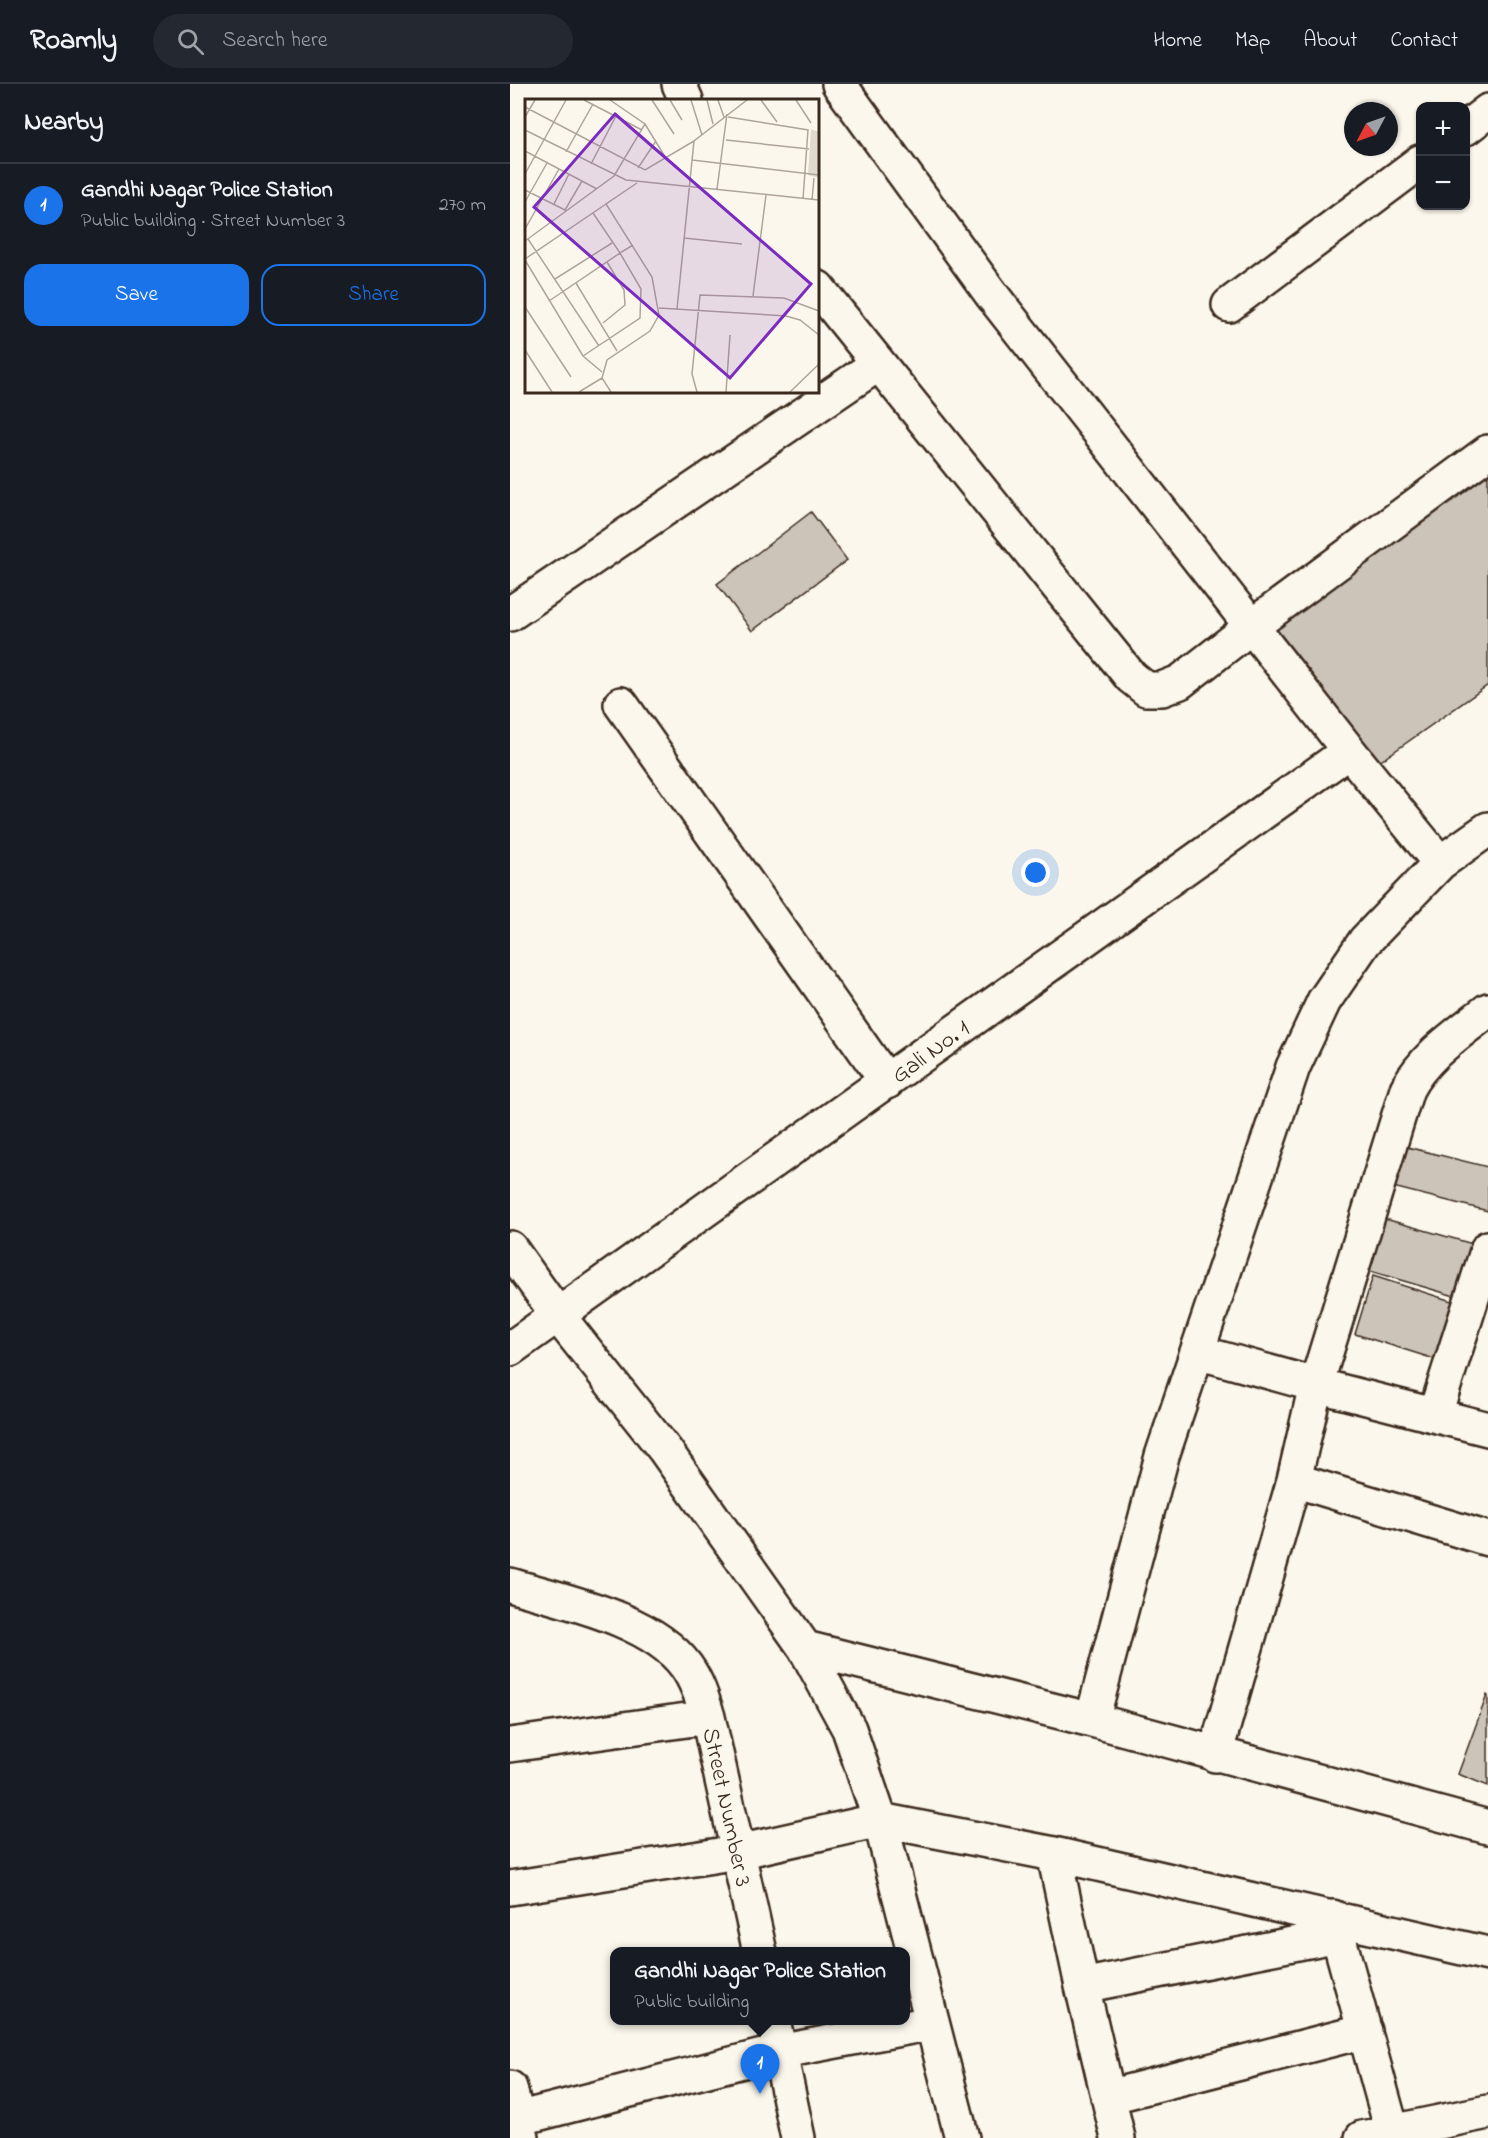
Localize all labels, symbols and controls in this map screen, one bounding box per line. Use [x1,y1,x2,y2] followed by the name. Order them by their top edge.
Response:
[153,14,573,68] search box
[30,21,117,62] text: Roamly
[174,25,207,58] icon: search
[222,25,328,57] text: Search here
[1153,26,1202,56] text: Home
[1235,26,1270,56] text: Map
[1303,26,1357,56] text: About
[1390,26,1458,56] text: Contact
[525,99,819,393] inset map
[1344,102,1398,156] north arrow
[1416,102,1470,210] map controls
[1416,102,1470,156] button: +
[24,104,103,142] text: Nearby
[1416,156,1470,210] button: −
[81,175,333,207] text: Gandhi Nagar Police Station
[40,191,47,220] text: 1
[439,191,486,220] text: 270 m
[81,207,345,236] text: Public building · Street Number 3
[24,264,249,326] button: Save
[261,264,486,326] button: Share
[1021,858,1050,887] your location
[885,1012,978,1094] street label: Gali No. 1
[692,1725,759,1890] street label: Street Number 3
[610,1947,910,2025] popup
[634,1956,886,1988] text: Gandhi Nagar Police Station
[634,1988,749,2017] text: Public building
[740,2044,780,2094] pin: 1

